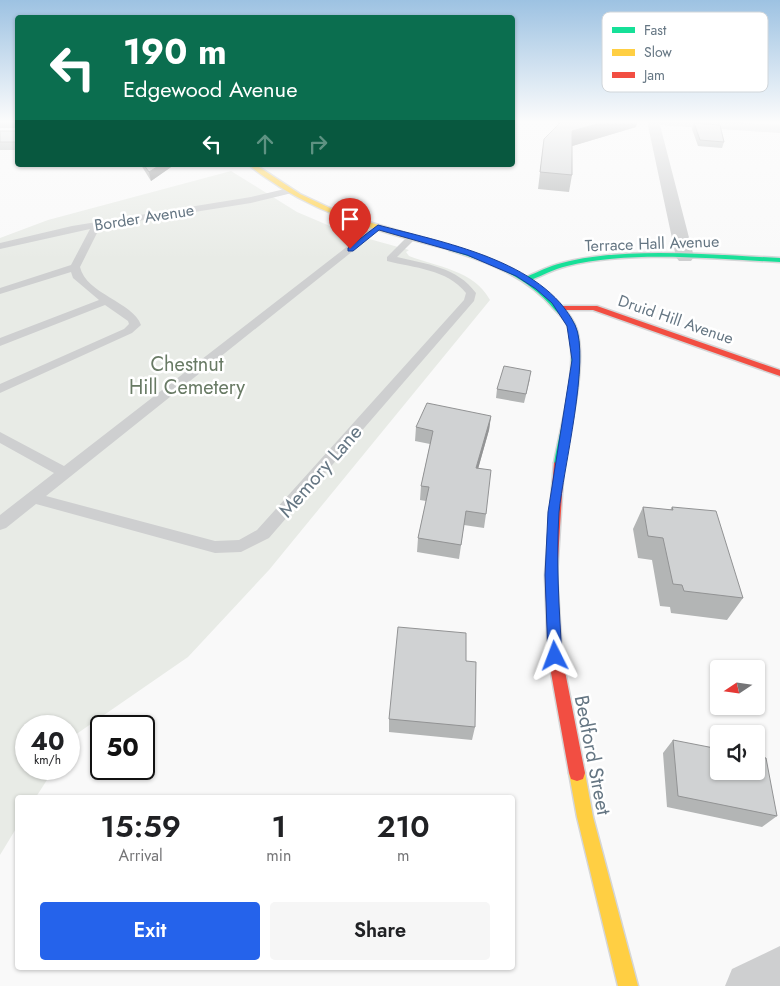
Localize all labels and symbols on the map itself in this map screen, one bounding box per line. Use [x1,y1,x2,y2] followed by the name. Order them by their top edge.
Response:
[602,12,768,92] legend
[644,20,667,40] text: Fast
[644,42,672,62] text: Slow
[642,65,665,85] text: Jam
[93,198,196,237] street label: Border Avenue
[329,198,371,249] pin
[584,230,720,257] street label: Terrace Hall Avenue
[615,289,737,350] street label: Druid Hill Avenue
[129,350,245,402] park label: Chestnut Hill Cemetery
[272,419,369,524] street label: Memory Lane
[528,629,580,681] position arrow
[710,660,765,715] north arrow
[567,693,618,818] street label: Bedford Street
[90,715,155,780] speed limit sign: 50

